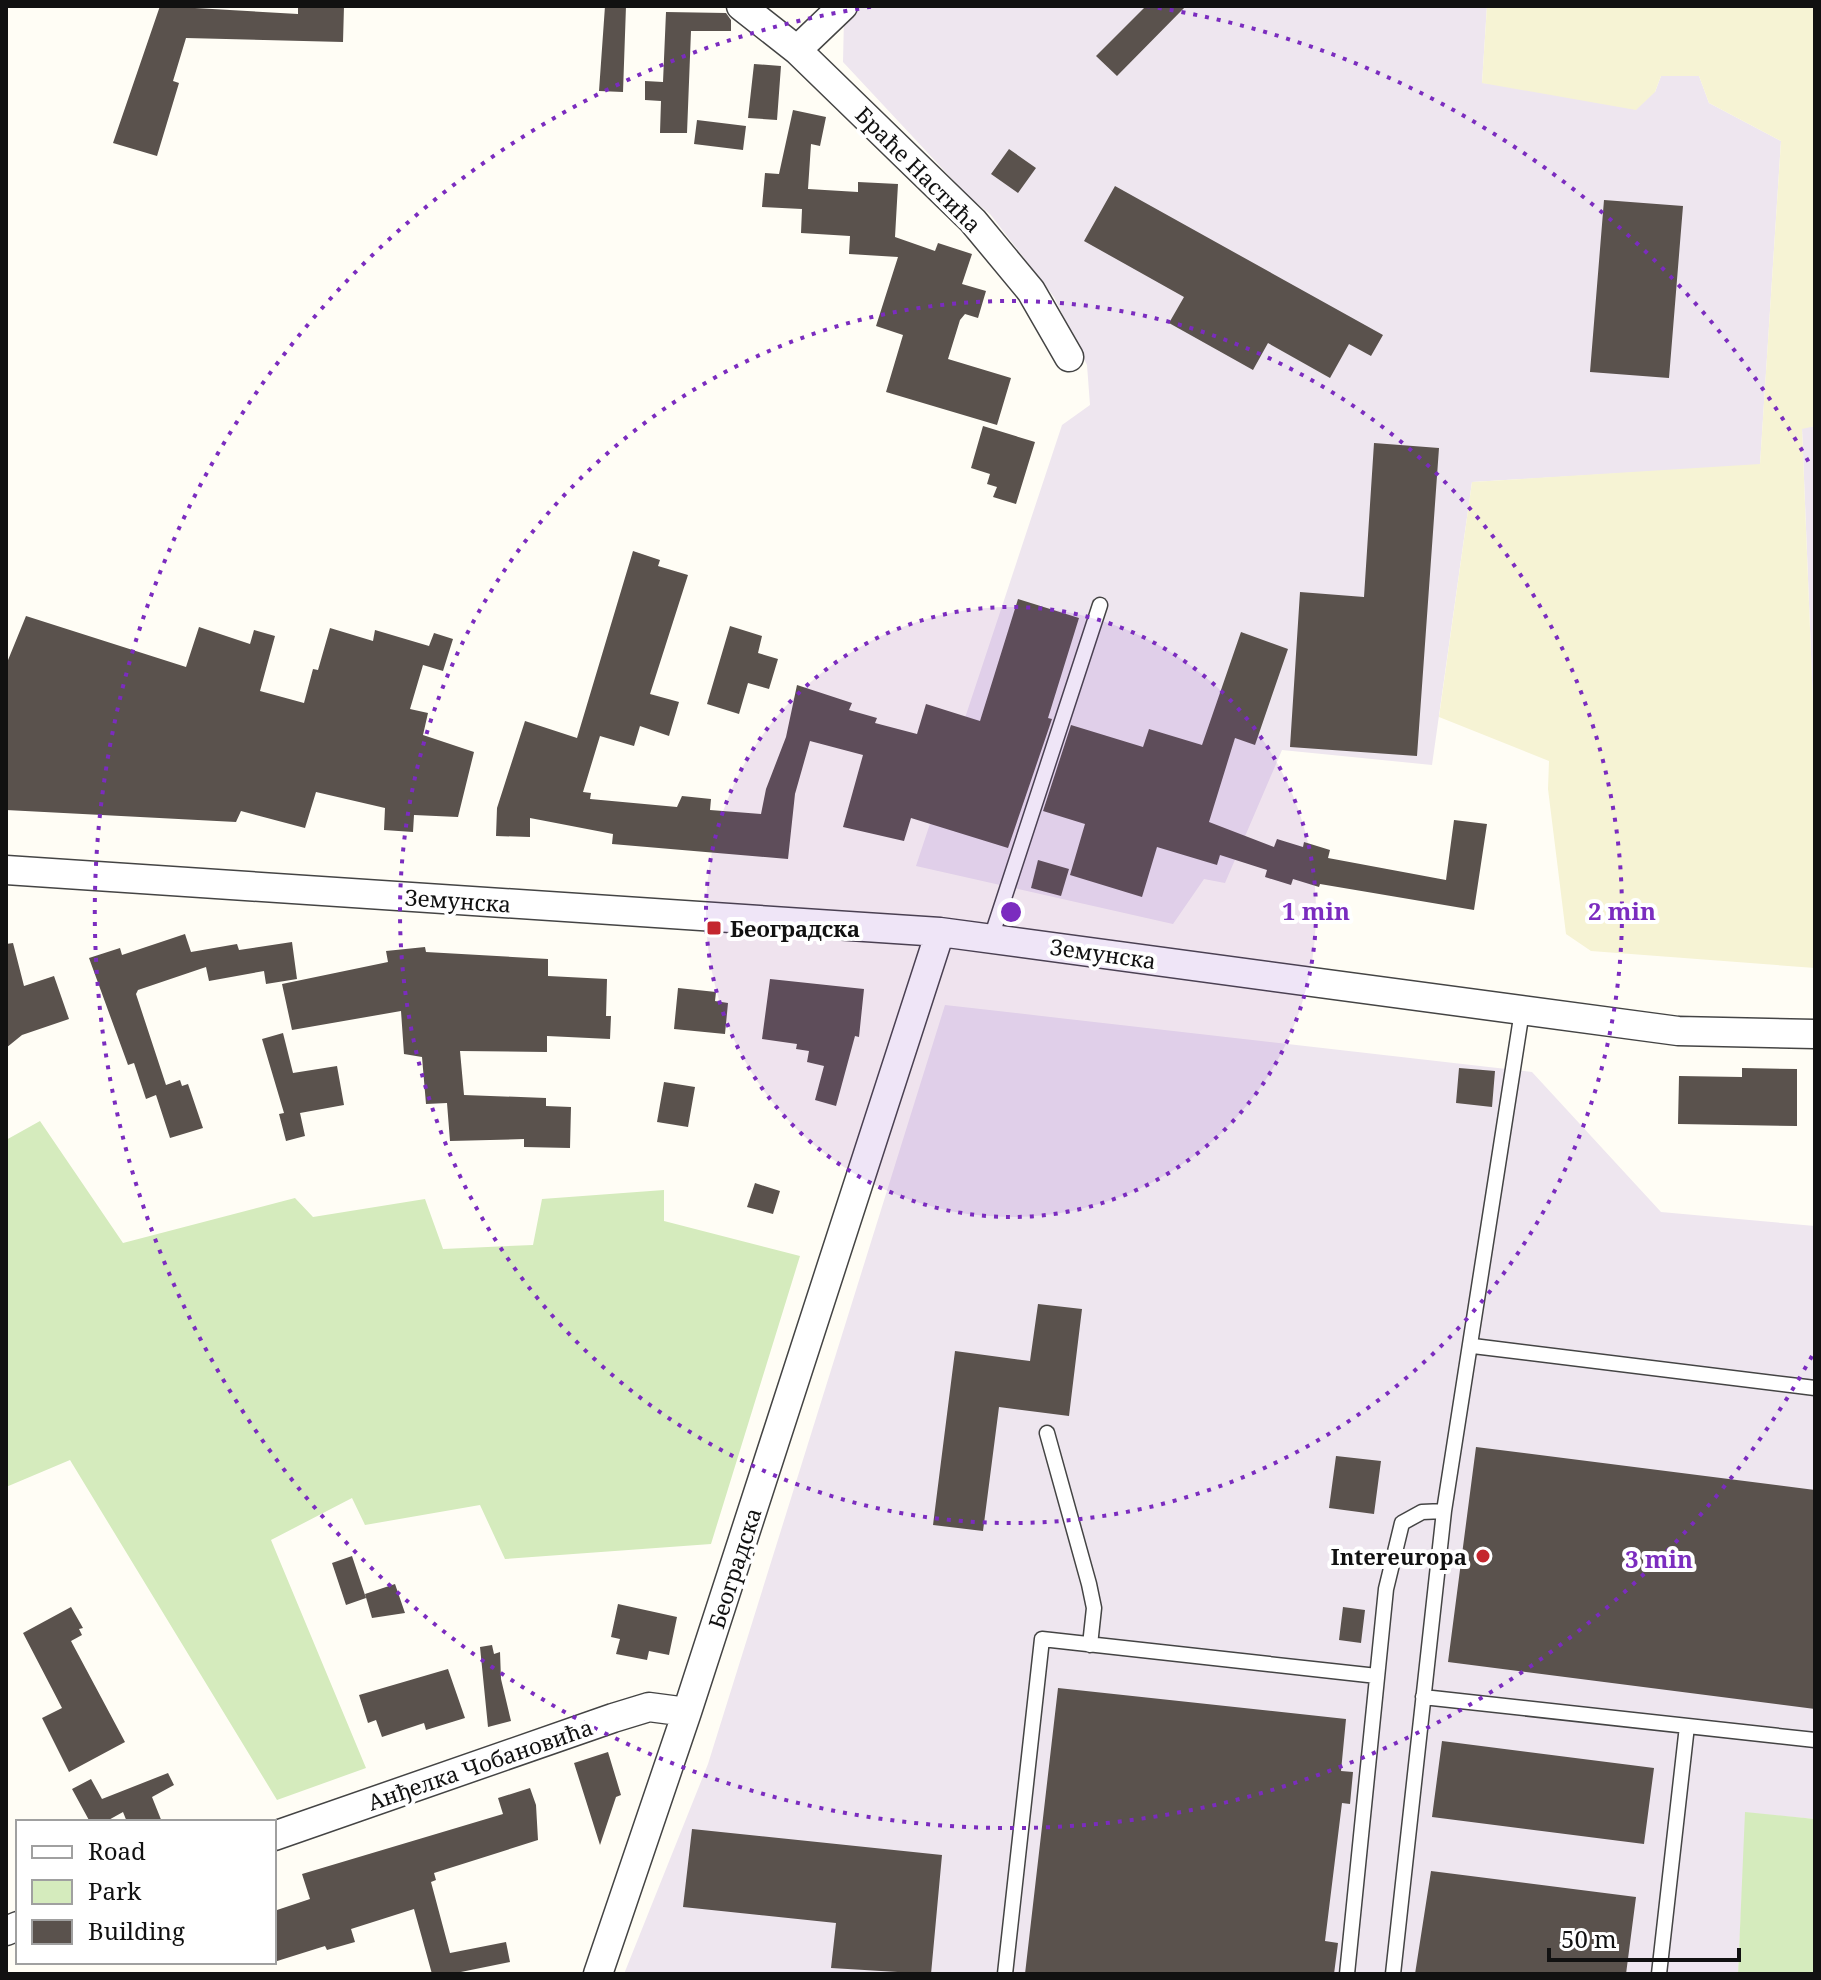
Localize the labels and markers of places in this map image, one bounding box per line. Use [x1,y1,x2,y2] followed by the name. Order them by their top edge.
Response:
[997,898,1025,926] centre of rings
[730,913,860,943] place label: Београдска
[705,919,723,937] marker: Београдска
[1331,1541,1467,1571] place label: Intereuropa
[1474,1547,1492,1565] marker: Intereuropa

